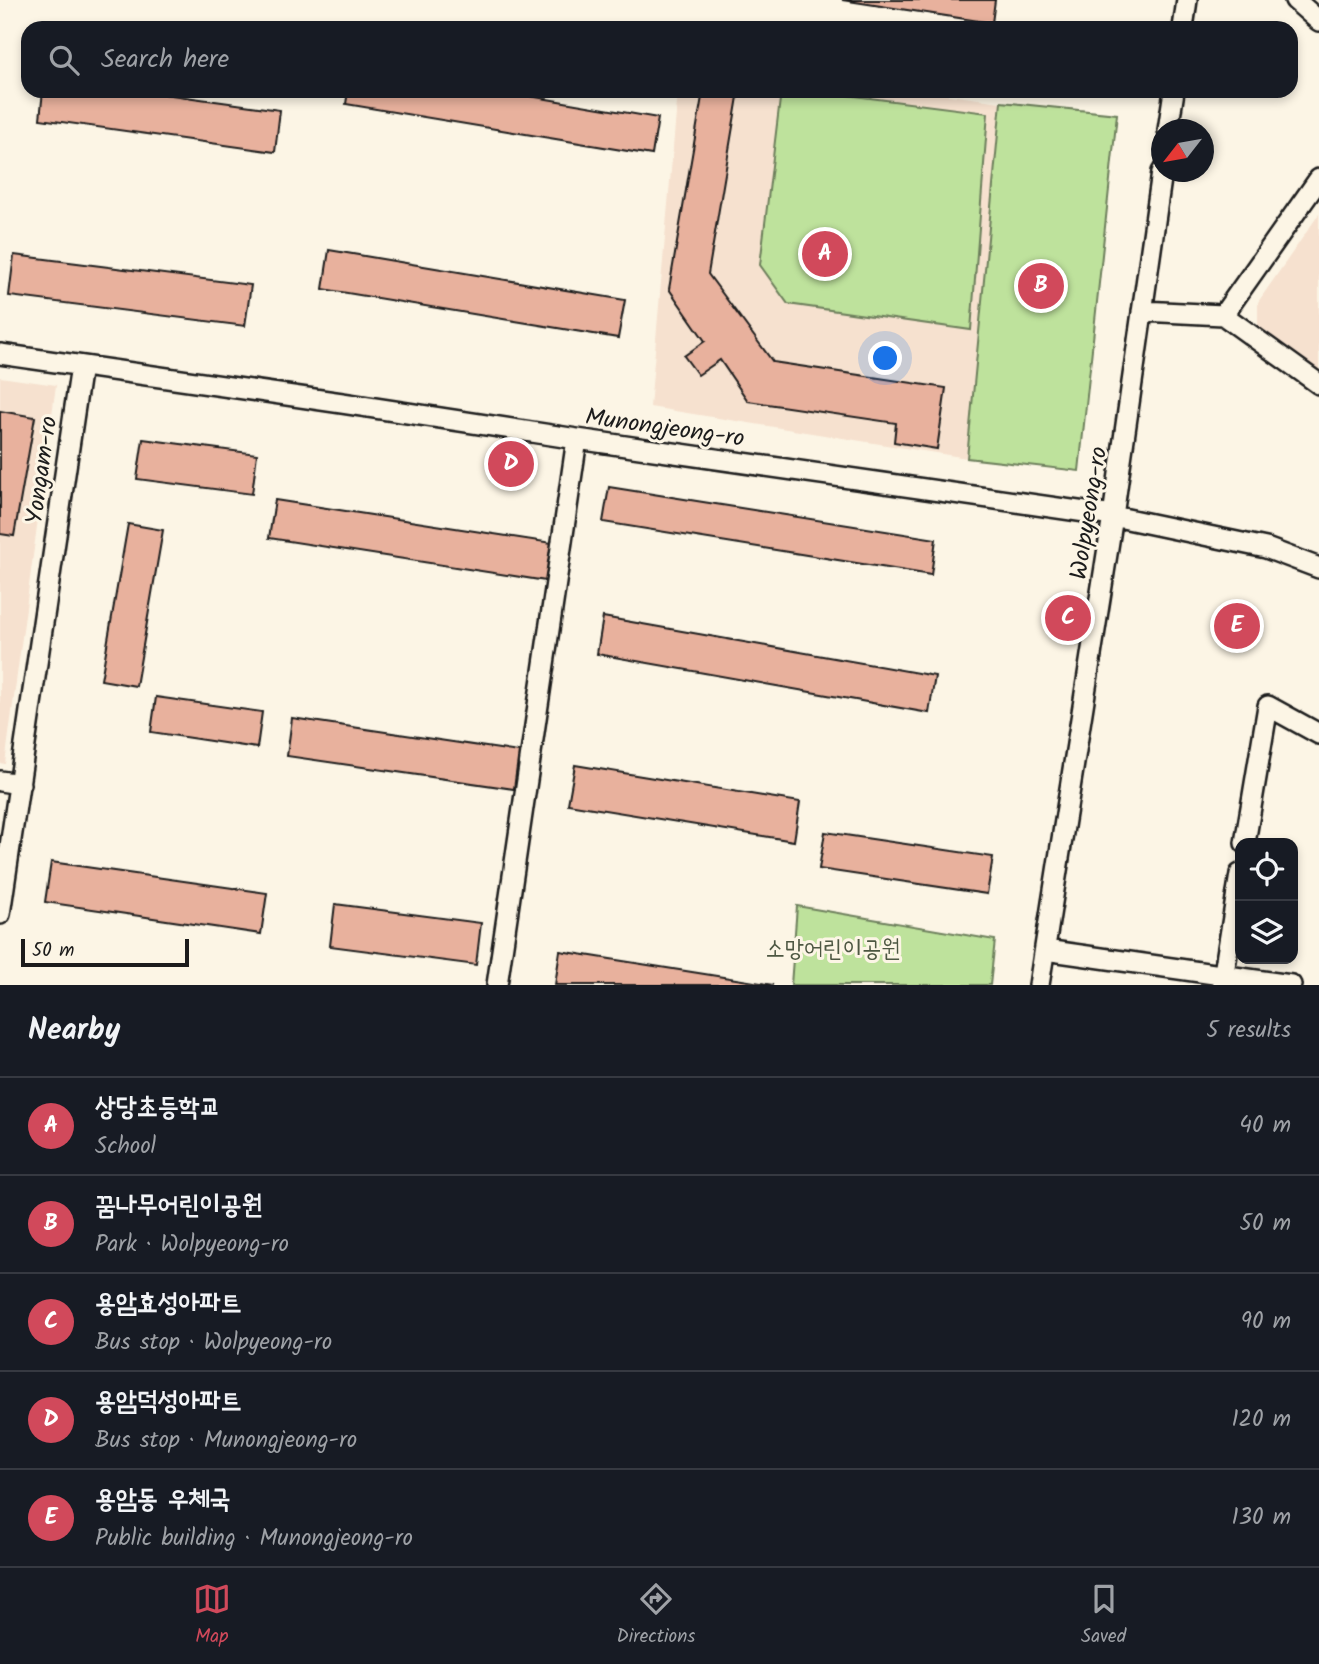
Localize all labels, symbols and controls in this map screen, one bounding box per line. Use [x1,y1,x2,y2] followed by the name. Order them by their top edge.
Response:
[21,21,1298,98] search box
[101,39,229,81] text: Search here
[45,41,83,79] icon: search
[1151,119,1214,182] north arrow
[802,228,848,280] pin: A
[1018,260,1064,312] pin: B
[868,341,902,375] your location
[583,398,747,459] street label: Munongjeong-ro
[16,413,69,527] street label: Yongam-ro
[488,438,534,490] pin: D
[1060,444,1119,582] street label: Wolpyeong-ro
[1045,592,1091,644] pin: C
[1214,600,1260,652] pin: E
[1235,838,1298,964] map controls
[1235,838,1298,901] button: locate
[1235,901,1298,964] button: layers
[765,930,901,969] park label: 소망어린이공원
[21,936,189,968] scale bar
[32,936,74,966] text: 50 m
[28,1007,120,1055] text: Nearby
[1206,1013,1291,1049] text: 5 results
[95,1087,221,1129] text: 상당초등학교
[44,1108,58,1144] text: A
[1239,1108,1291,1144] text: 40 m
[95,1129,156,1165] text: School
[95,1185,262,1227] text: 꿈나무어린이공원
[44,1206,58,1242] text: B
[1240,1206,1291,1242] text: 50 m
[95,1227,289,1263] text: Park · Wolpyeong-ro
[95,1283,241,1325] text: 용암효성아파트
[44,1304,58,1340] text: C
[1241,1304,1291,1340] text: 90 m
[95,1325,332,1361] text: Bus stop · Wolpyeong-ro
[95,1381,241,1423] text: 용암덕성아파트
[43,1402,59,1438] text: D
[1231,1402,1291,1438] text: 120 m
[95,1423,357,1459] text: Bus stop · Munongjeong-ro
[95,1479,231,1521] text: 용암동 우체국
[45,1500,57,1536] text: E
[1232,1500,1291,1536] text: 130 m
[95,1521,413,1557] text: Public building · Munongjeong-ro
[193,1580,231,1652] tab: Map
[617,1580,695,1652] tab: Directions
[1081,1580,1126,1652] tab: Saved

